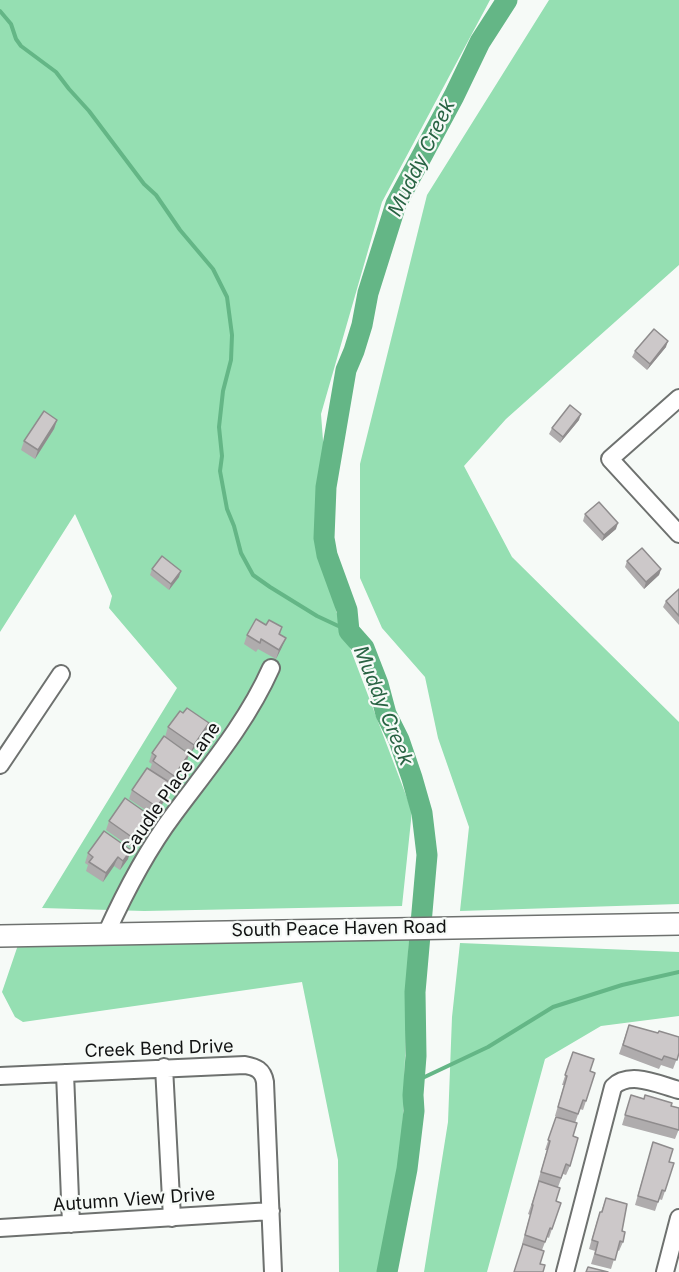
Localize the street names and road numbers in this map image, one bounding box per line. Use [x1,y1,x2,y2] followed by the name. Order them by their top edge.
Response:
[117,718,225,860] street label: Caudle Place Lane
[231,916,447,942] street label: South Peace Haven Road
[84,1036,234,1062] street label: Creek Bend Drive
[52,1184,216,1216] street label: Autumn View Drive

